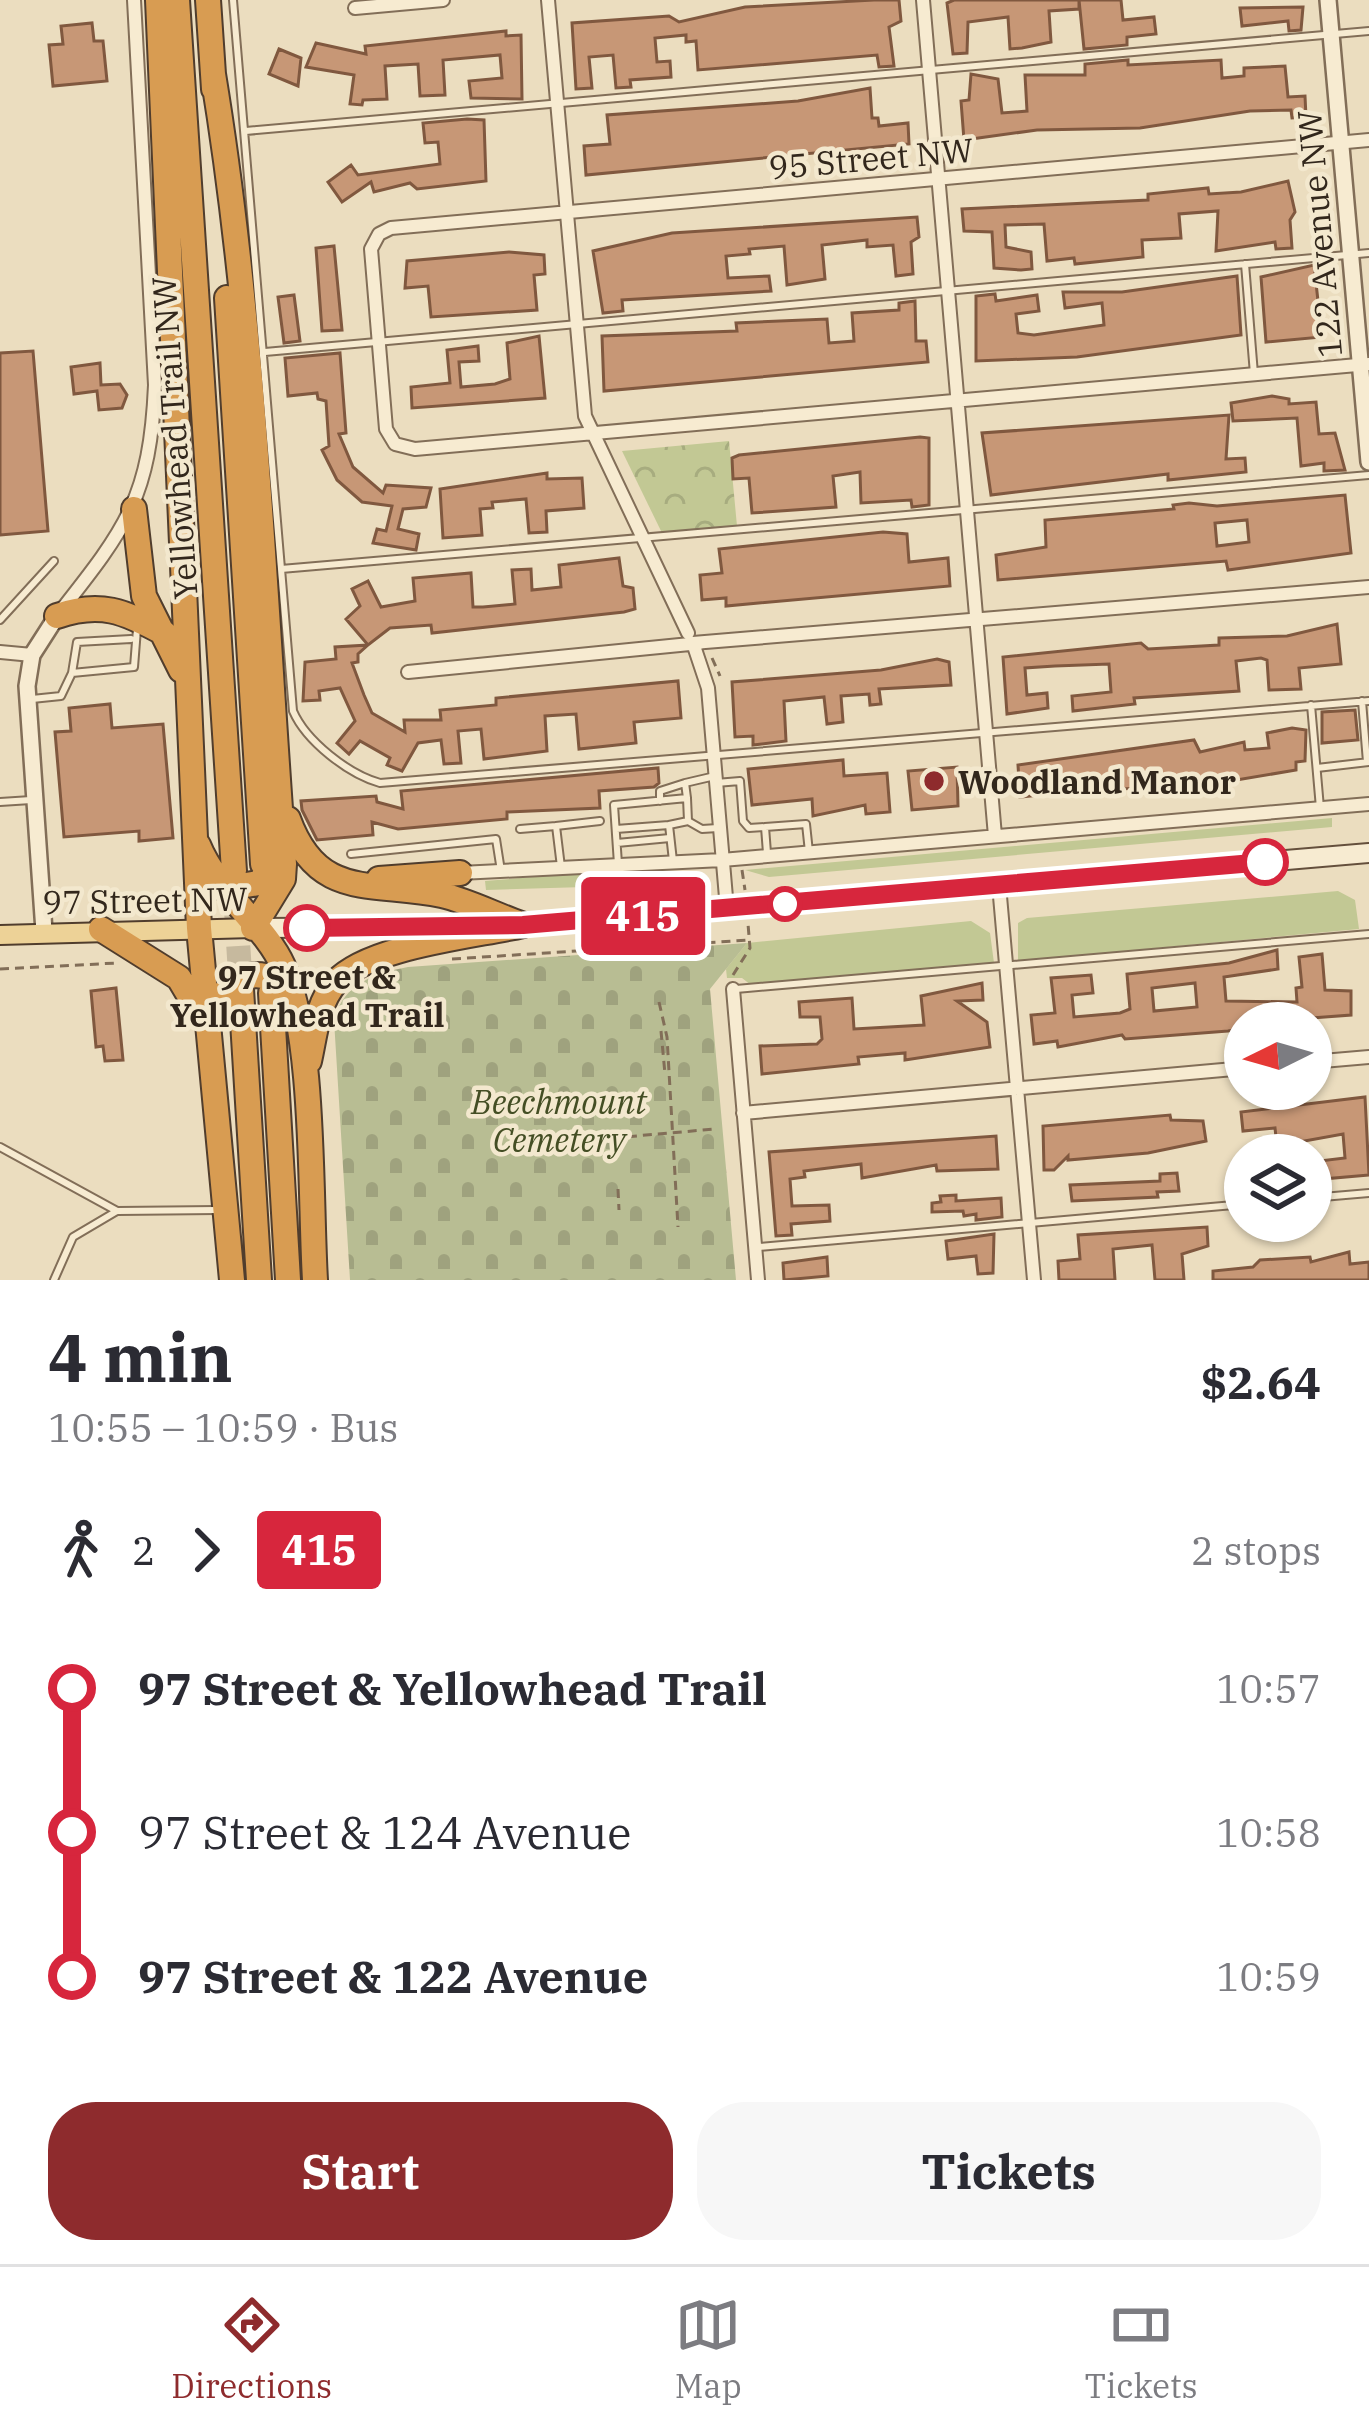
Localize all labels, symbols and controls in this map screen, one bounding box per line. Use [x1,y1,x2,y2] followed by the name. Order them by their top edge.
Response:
[1287,108,1351,360] street label: 122 Avenue NW
[767,128,975,188] street label: 95 Street NW
[141,275,207,601] street label: Yellowhead Trail NW
[958,760,1236,803] place label: Woodland Manor
[921,768,947,794] marker: Woodland Manor
[1243,840,1287,884] unlabelled marker
[42,877,248,923] street label: 97 Street NW
[574,877,712,955] line badge: 415
[605,888,681,943] text: 415
[769,888,801,920] unlabelled marker
[285,906,329,950] marker: 97 Street & Yellowhead Trail
[170,955,444,1036] place label: 97 Street & Yellowhead Trail
[1224,1002,1332,1110] north arrow
[1224,1002,1332,1242] map controls
[470,1080,648,1161] park label: Beechmount Cemetery
[1224,1134,1332,1242] button: layers
[48,1314,233,1400] text: 4 min
[1201,1353,1321,1411] text: $2.64
[48,1402,398,1453] text: 10:55 – 10:59 · Bus
[48,1517,114,1583] icon: walk
[173,1517,239,1583] icon: forward
[281,1522,357,1577] text: 415
[132,1525,155,1576] text: 2
[1191,1525,1321,1576] text: 2 stops
[138,1659,767,1717] text: 97 Street & Yellowhead Trail
[1216,1663,1321,1714] text: 10:57
[138,1803,631,1861] text: 97 Street & 124 Avenue
[1216,1807,1321,1858] text: 10:58
[138,1947,648,2005] text: 97 Street & 122 Avenue
[1216,1951,1321,2002] text: 10:59
[48,2102,673,2240] button: Start
[697,2102,1321,2240] button: Tickets
[171,2292,332,2407] tab: Directions
[675,2292,742,2407] tab: Map
[1085,2292,1198,2407] tab: Tickets

